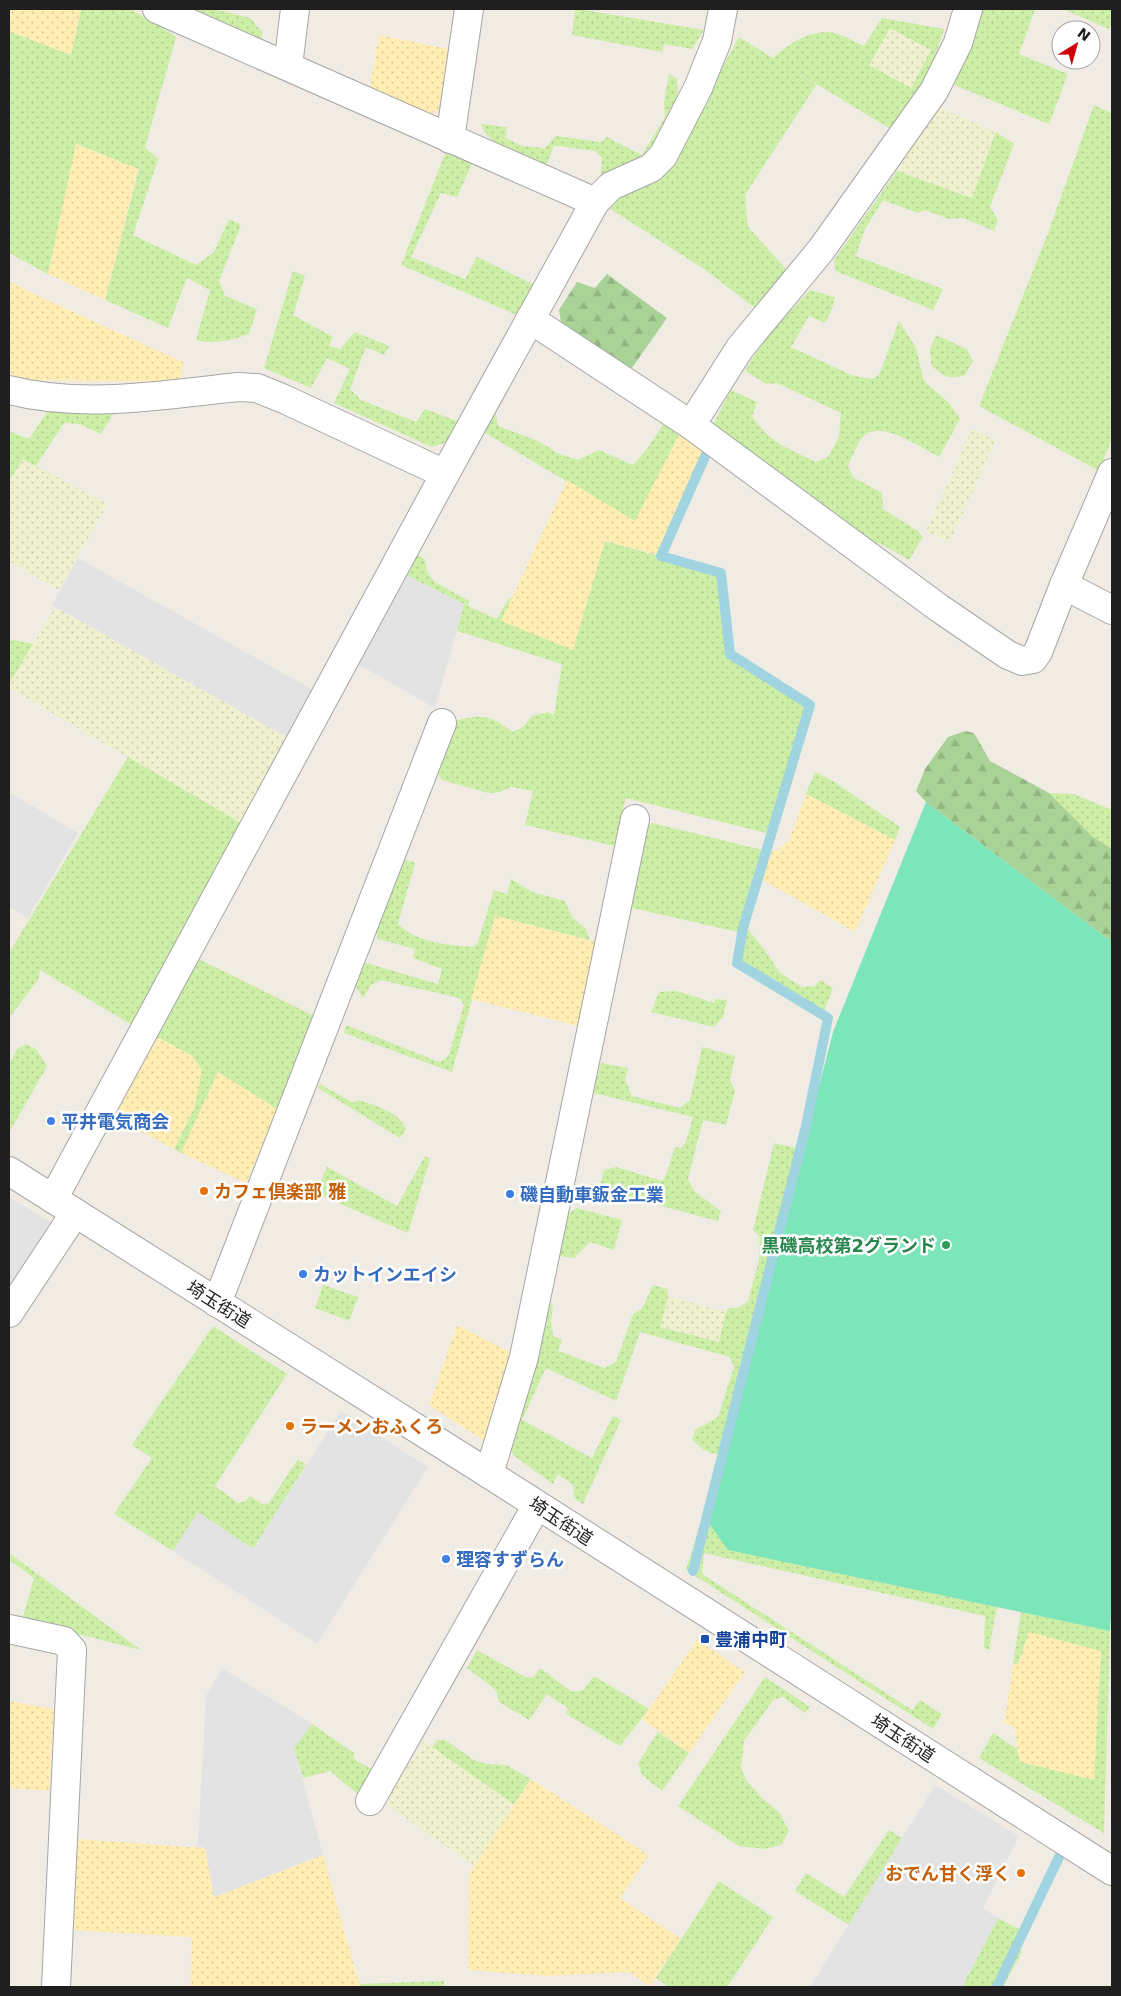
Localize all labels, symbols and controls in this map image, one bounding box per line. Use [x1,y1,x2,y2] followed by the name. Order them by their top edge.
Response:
[1051,20,1101,70] north arrow
[1074,25,1093,45] text: N
[61,1111,169,1132] place label: 平井電気商会
[45,1115,57,1127] marker: 平井電気商会
[214,1181,346,1202] place label: カフェ倶楽部 雅
[520,1184,664,1205] place label: 磯自動車鈑金工業
[198,1185,210,1197] marker: カフェ倶楽部 雅
[504,1188,516,1200] marker: 磯自動車鈑金工業
[761,1235,936,1256] place label: 黒磯高校第2グランド
[940,1239,952,1251] marker: 黒磯高校第2グランド
[313,1264,457,1285] place label: カットインエイシ
[297,1268,309,1280] marker: カットインエイシ
[183,1276,255,1332] street label: 埼玉街道
[300,1416,443,1437] place label: ラーメンおふくろ
[284,1420,296,1432] marker: ラーメンおふくろ
[525,1493,597,1549] street label: 埼玉街道
[456,1549,564,1570] place label: 理容すずらん
[440,1553,452,1565] marker: 理容すずらん
[715,1629,787,1650] place label: 豊浦中町
[699,1633,711,1645] marker: 豊浦中町
[867,1710,939,1766] street label: 埼玉街道
[885,1863,1011,1884] place label: おでん甘く浮く
[1015,1867,1027,1879] marker: おでん甘く浮く

